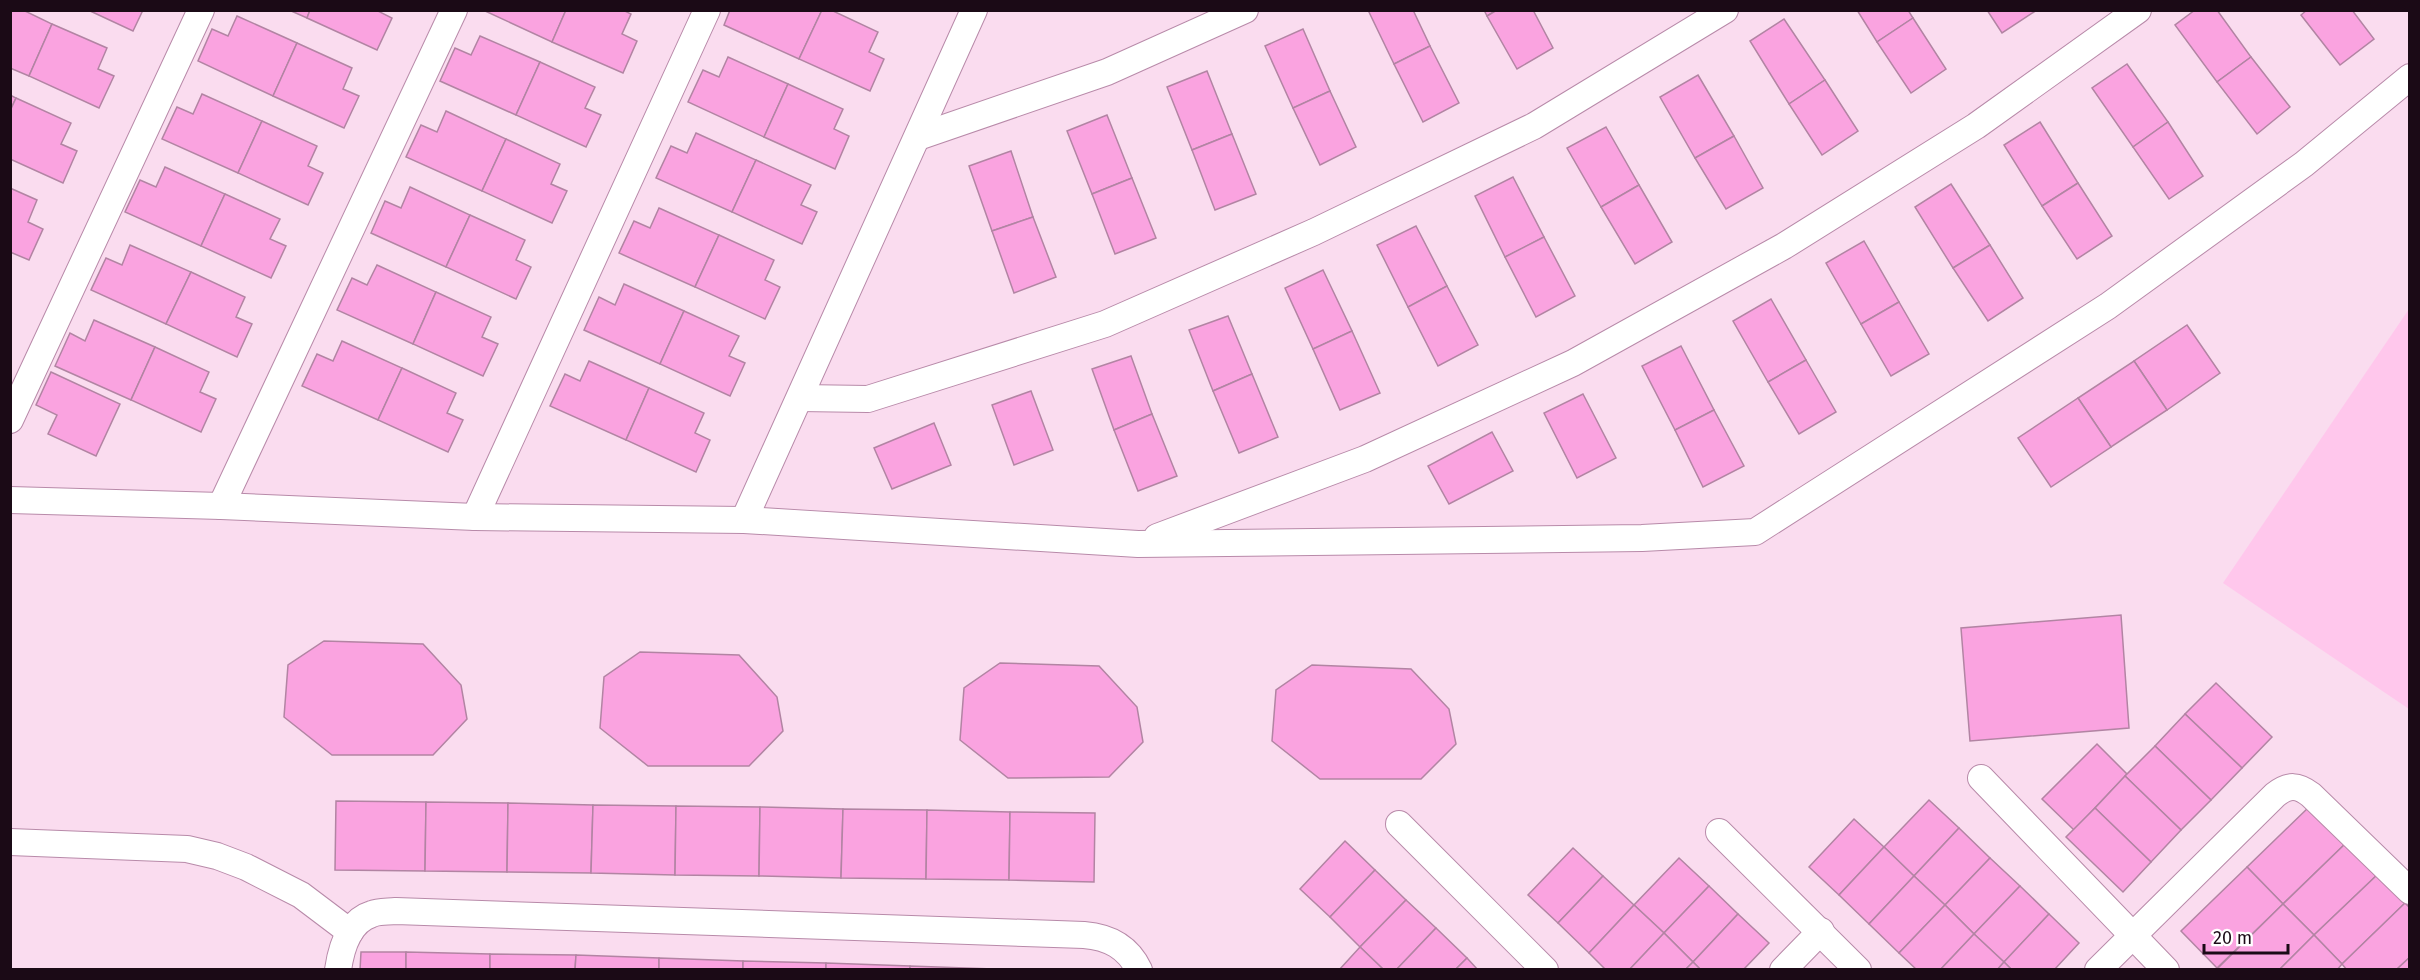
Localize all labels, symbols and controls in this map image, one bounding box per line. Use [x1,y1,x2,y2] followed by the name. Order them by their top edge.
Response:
[2204,917,2288,955] scale bar
[2213,927,2252,949] text: 20 m

